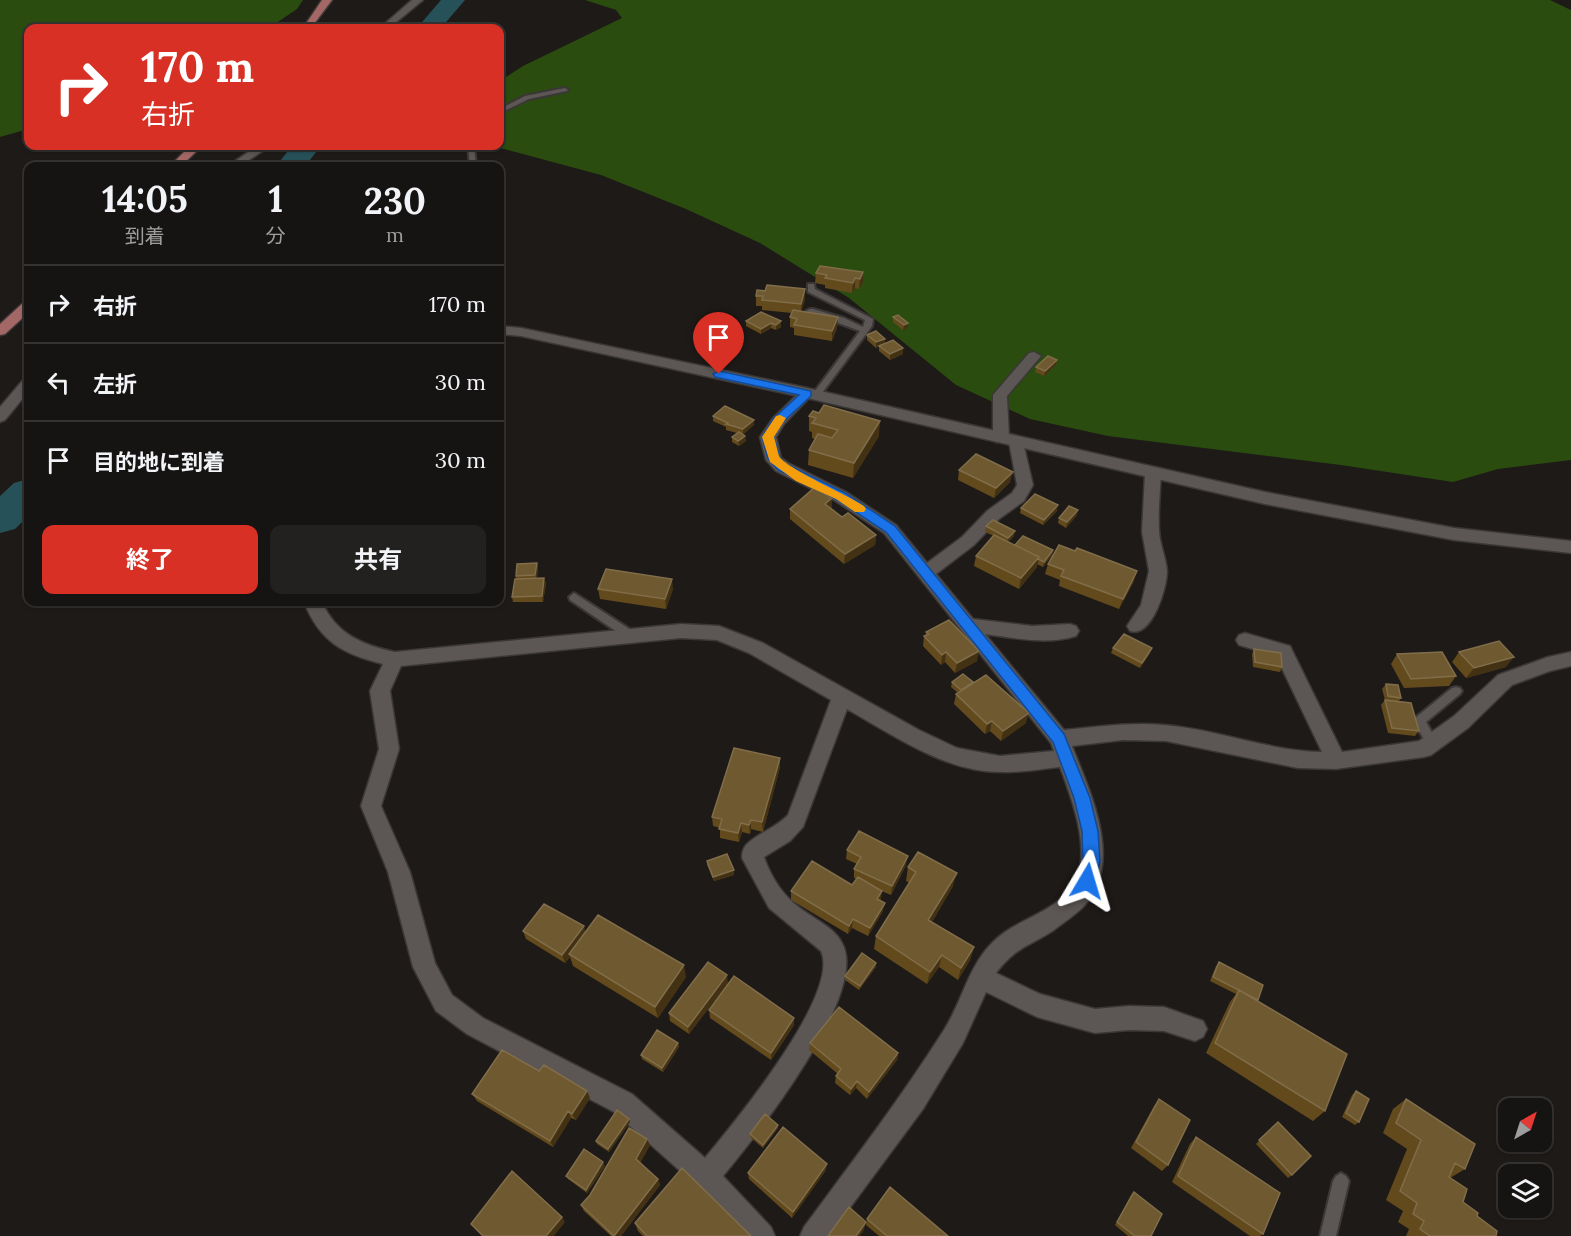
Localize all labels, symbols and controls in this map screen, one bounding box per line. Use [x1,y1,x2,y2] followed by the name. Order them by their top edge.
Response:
[141,40,254,94] text: 170 m
[42,48,120,126] icon: right
[141,97,195,131] text: 右折
[102,176,188,222] text: 14:05
[268,176,283,222] text: 1
[364,178,426,224] text: 230
[386,222,404,247] text: m
[125,223,165,248] text: 到着
[266,223,286,248] text: 分
[42,288,75,321] icon: right
[429,290,486,318] text: 170 m
[93,292,137,320] text: 右折
[693,312,744,374] pin
[702,321,735,354] icon: arrive
[42,366,75,399] icon: left
[435,368,486,396] text: 30 m
[93,370,137,398] text: 左折
[42,444,75,477] icon: arrive
[435,446,486,474] text: 30 m
[93,448,225,476] text: 目的地に到着
[42,525,258,594] button: 終了
[270,525,486,594] button: 共有
[1055,849,1119,913] position arrow
[1498,1098,1552,1152] north arrow
[1498,1098,1552,1218] map controls
[1498,1164,1552,1218] button: layers

